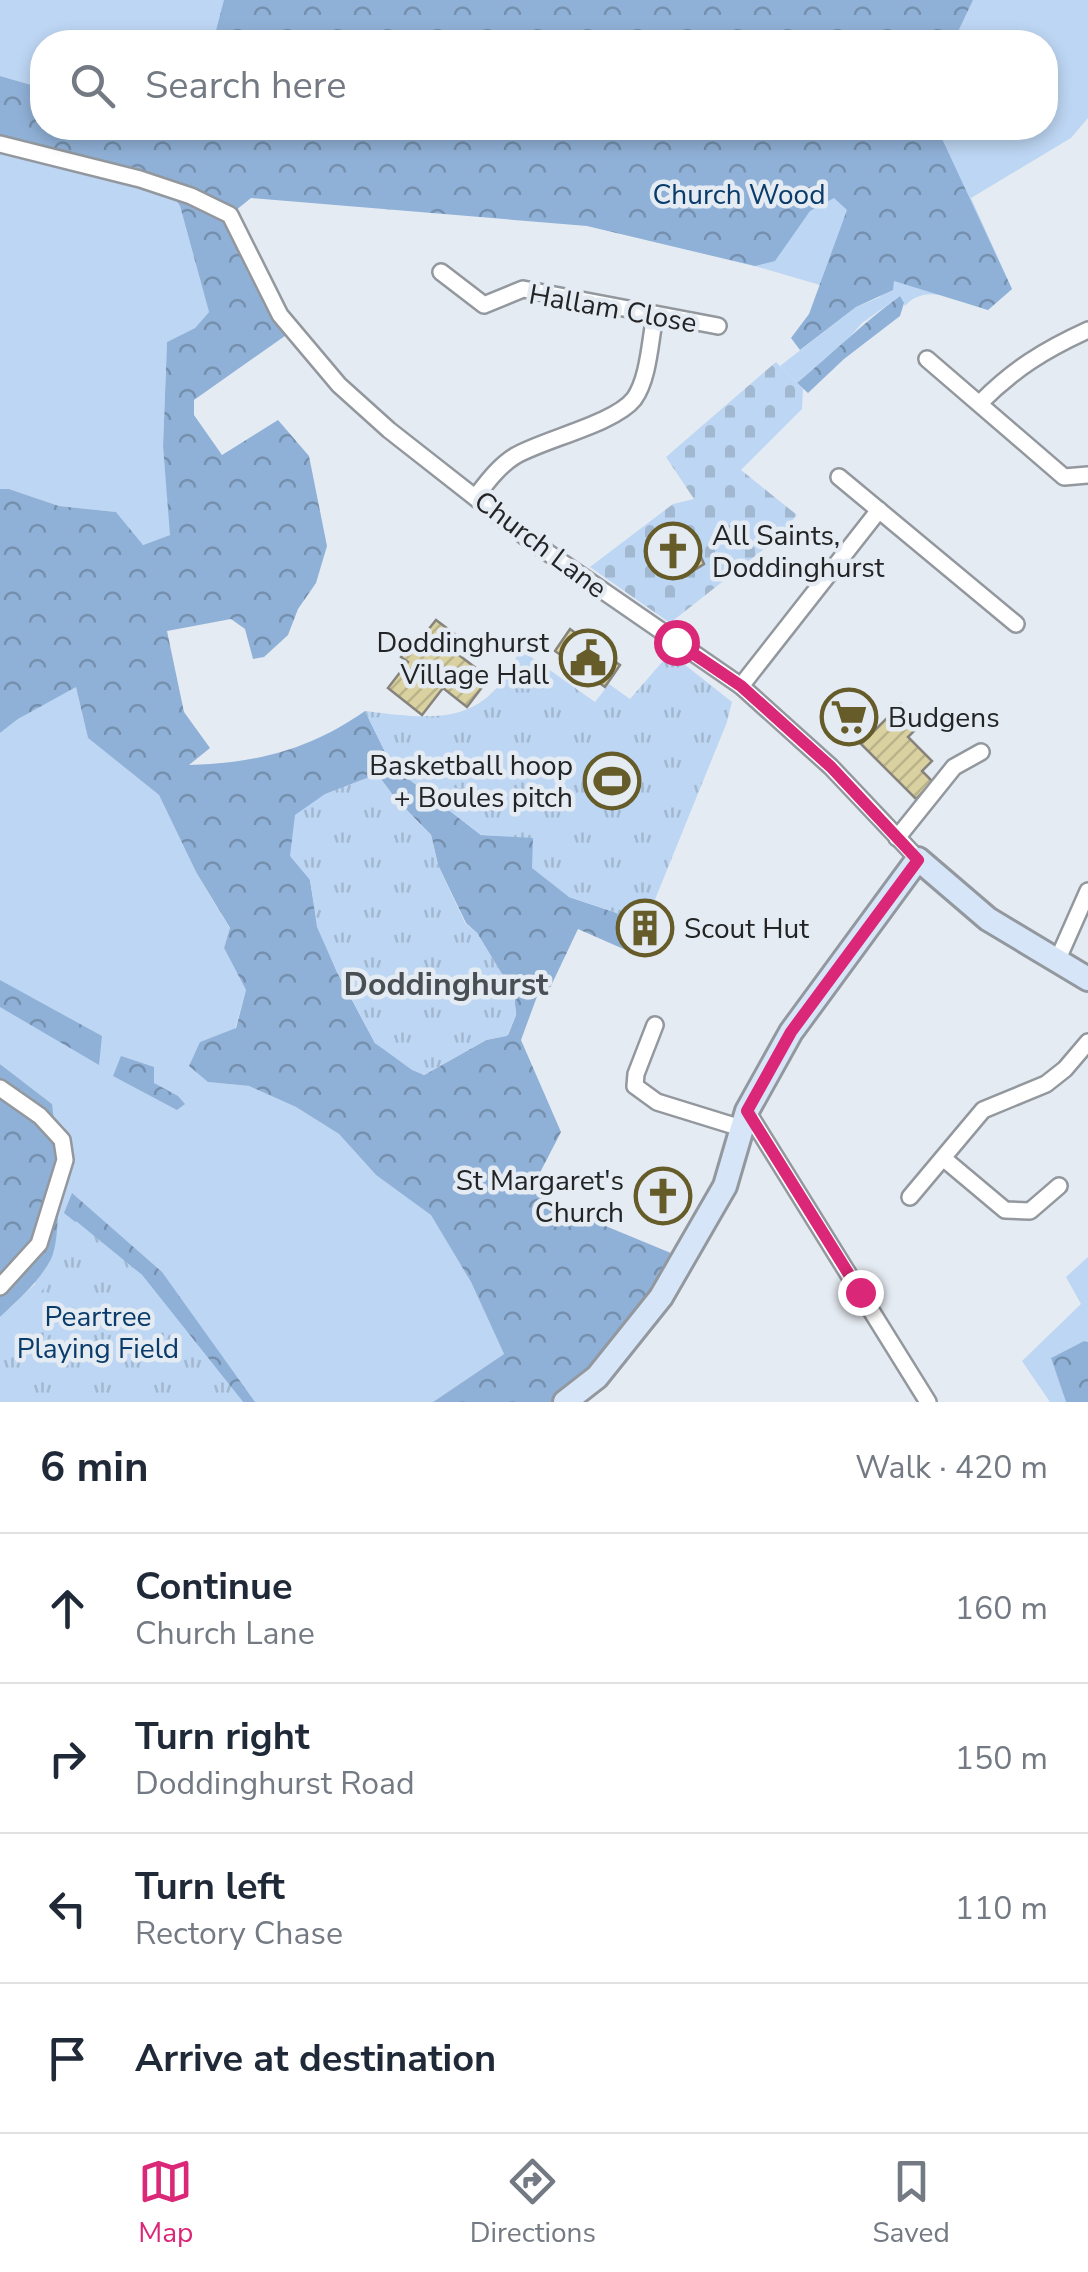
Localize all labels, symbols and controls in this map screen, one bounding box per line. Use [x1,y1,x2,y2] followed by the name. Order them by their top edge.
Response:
[30,30,1058,140] search box
[65,58,120,113] icon: search
[145,60,346,111] text: Search here
[652,176,826,214] park label: Church Wood
[526,276,700,342] street label: Hallam Close
[466,482,615,607] street label: Church Lane
[712,517,885,587] place label: All Saints, Doddinghurst
[643,521,703,581] church icon: All Saints, Doddinghurst
[654,620,700,666] route start
[377,624,550,694] place label: Doddinghurst Village Hall
[558,628,618,688] public building icon: Doddinghurst Village Hall
[819,687,879,747] supermarket icon: Budgens
[888,699,1000,737] place label: Budgens
[369,747,573,817] place label: Basketball hoop + Boules pitch
[582,751,642,811] sports icon: Basketball hoop + Boules pitch
[615,898,675,958] building icon: Scout Hut
[684,910,809,948] place label: Scout Hut
[344,963,549,1006] district label: Doddinghurst
[456,1162,624,1232] place label: St Margaret's Church
[633,1166,693,1226] church icon: St Margaret's Church
[838,1270,884,1316] route end
[17,1298,179,1368] park label: Peartree Playing Field
[40,1439,149,1496] text: 6 min
[855,1446,1048,1489] text: Walk · 420 m
[135,1561,293,1612] text: Continue
[40,1581,95,1636] icon: ahead
[955,1587,1048,1630] text: 160 m
[135,1612,315,1655] text: Church Lane
[135,1711,310,1762] text: Turn right
[40,1731,95,1786] icon: right
[955,1737,1048,1780] text: 150 m
[135,1762,415,1805] text: Doddinghurst Road
[135,1861,285,1912] text: Turn left
[40,1881,95,1936] icon: left
[955,1887,1048,1930] text: 110 m
[135,1912,343,1955] text: Rectory Chase
[40,2031,95,2086] icon: arrive
[135,2033,496,2084] text: Arrive at destination
[138,2154,193,2252] tab: Map
[470,2154,596,2252] tab: Directions
[872,2154,950,2252] tab: Saved

